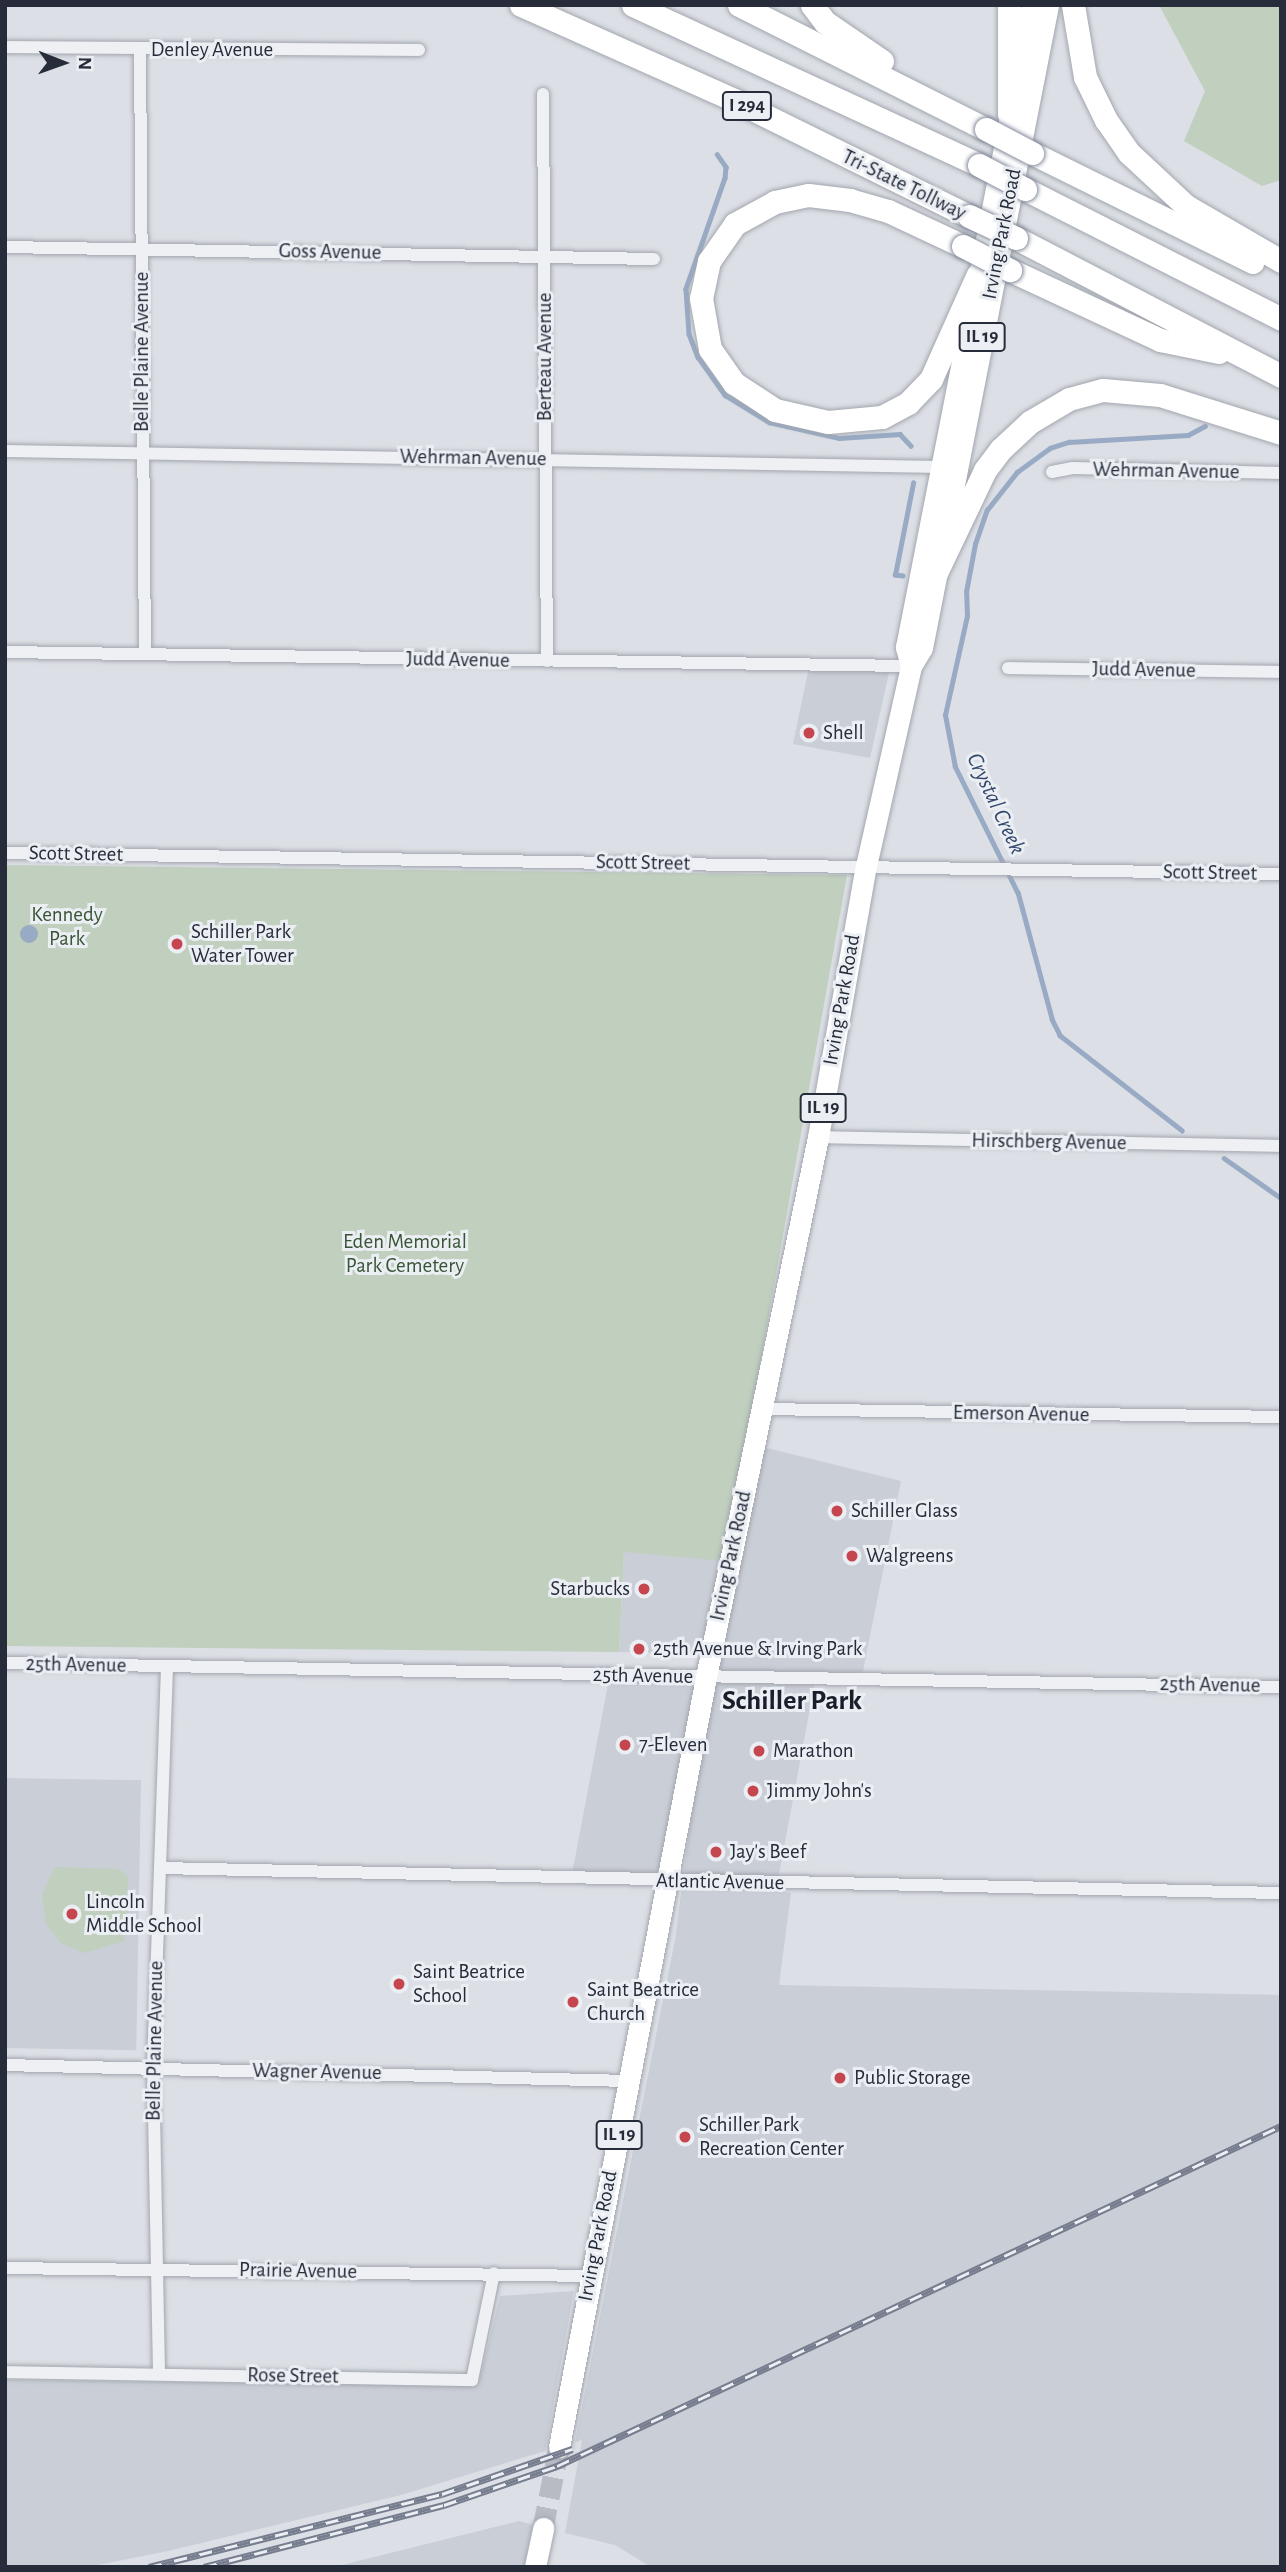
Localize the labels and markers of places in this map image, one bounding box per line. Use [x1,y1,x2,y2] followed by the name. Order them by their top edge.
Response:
[823,720,864,746] place label: Shell
[801,725,817,741] marker: Shell
[191,919,294,969] place label: Schiller Park Water Tower
[169,936,185,952] marker: Schiller Park Water Tower
[851,1498,958,1524] place label: Schiller Glass
[829,1503,845,1519] marker: Schiller Glass
[866,1543,953,1569] place label: Walgreens
[844,1548,860,1564] marker: Walgreens
[550,1576,630,1602] place label: Starbucks
[636,1581,652,1597] marker: Starbucks
[653,1636,862,1662] place label: 25th Avenue & Irving Park
[631,1641,647,1657] marker: 25th Avenue & Irving Park
[639,1732,708,1758] place label: 7-Eleven
[617,1737,633,1753] marker: 7-Eleven
[773,1738,854,1764] place label: Marathon
[751,1743,767,1759] marker: Marathon
[767,1778,872,1804] place label: Jimmy John's
[745,1783,761,1799] marker: Jimmy John's
[730,1839,806,1865] place label: Jay's Beef
[708,1844,724,1860] marker: Jay's Beef
[86,1889,202,1939] place label: Lincoln Middle School
[64,1906,80,1922] marker: Lincoln Middle School
[413,1959,525,2009] place label: Saint Beatrice School
[391,1976,407,1992] marker: Saint Beatrice School
[587,1977,699,2027] place label: Saint Beatrice Church
[565,1994,581,2010] marker: Saint Beatrice Church
[854,2065,971,2091] place label: Public Storage
[832,2070,848,2086] marker: Public Storage
[699,2112,844,2162] place label: Schiller Park Recreation Center
[677,2129,693,2145] marker: Schiller Park Recreation Center

